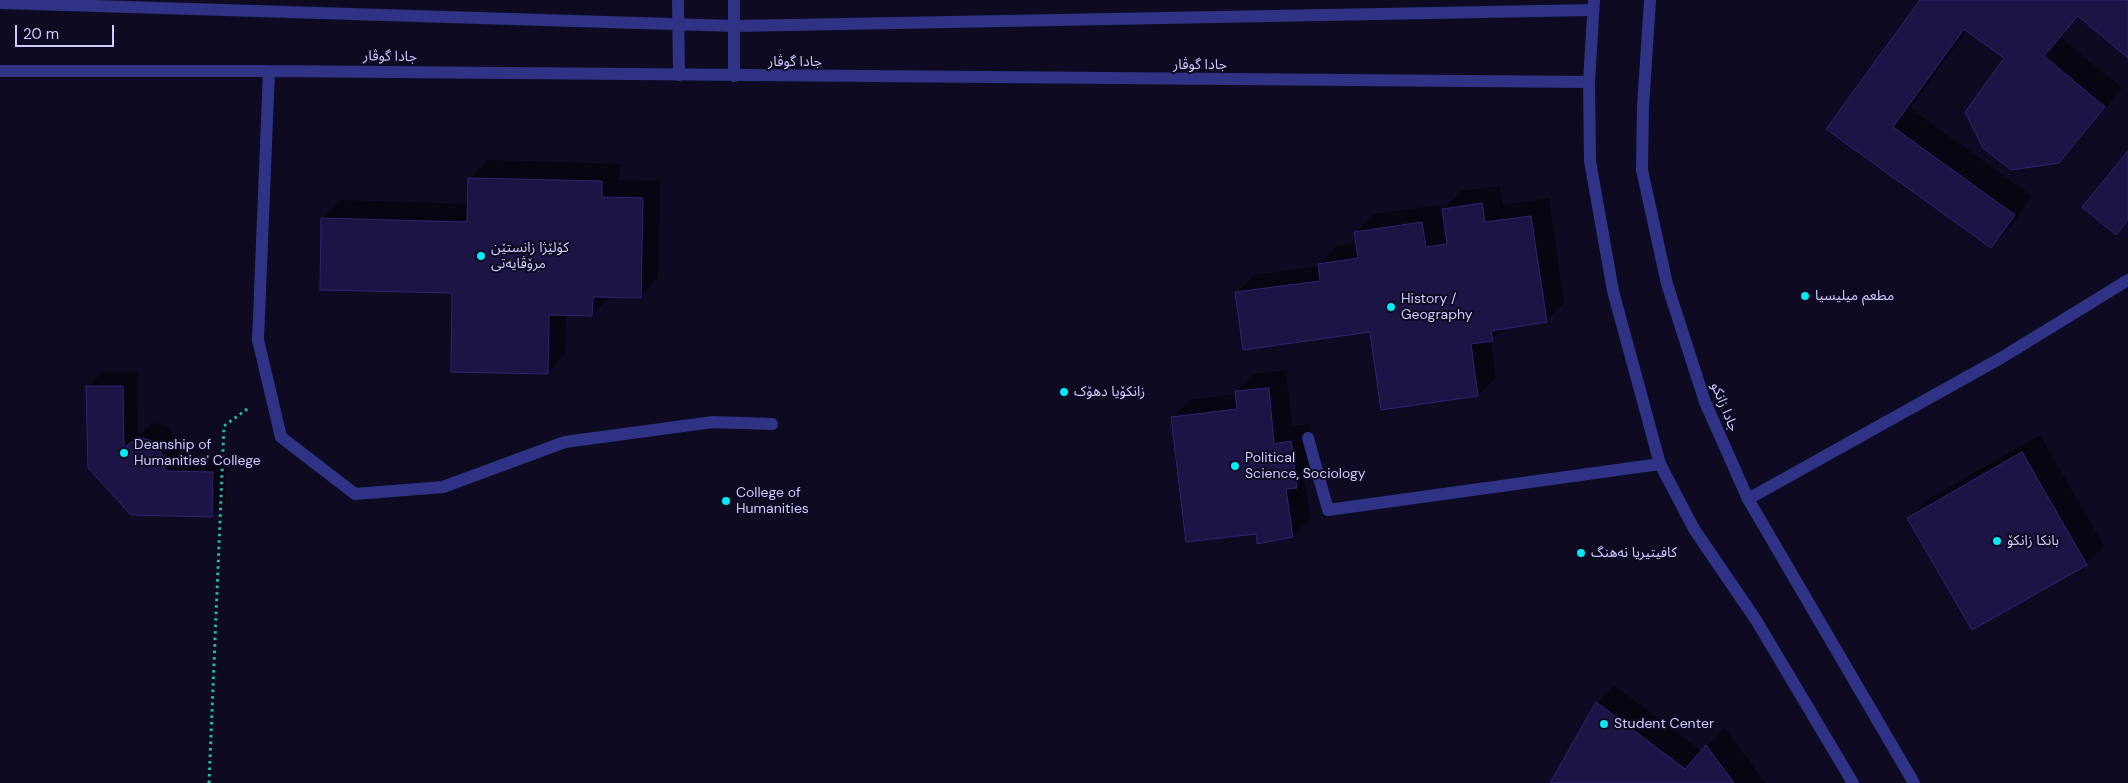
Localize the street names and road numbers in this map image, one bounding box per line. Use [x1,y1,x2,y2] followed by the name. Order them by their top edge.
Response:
[363,48,417,66] street label: جادا گوڤار
[768,54,822,70] street label: جادا گوڤار
[1173,57,1227,73] street label: جادا گوڤار
[1707,380,1741,434] street label: جادا زانکو

